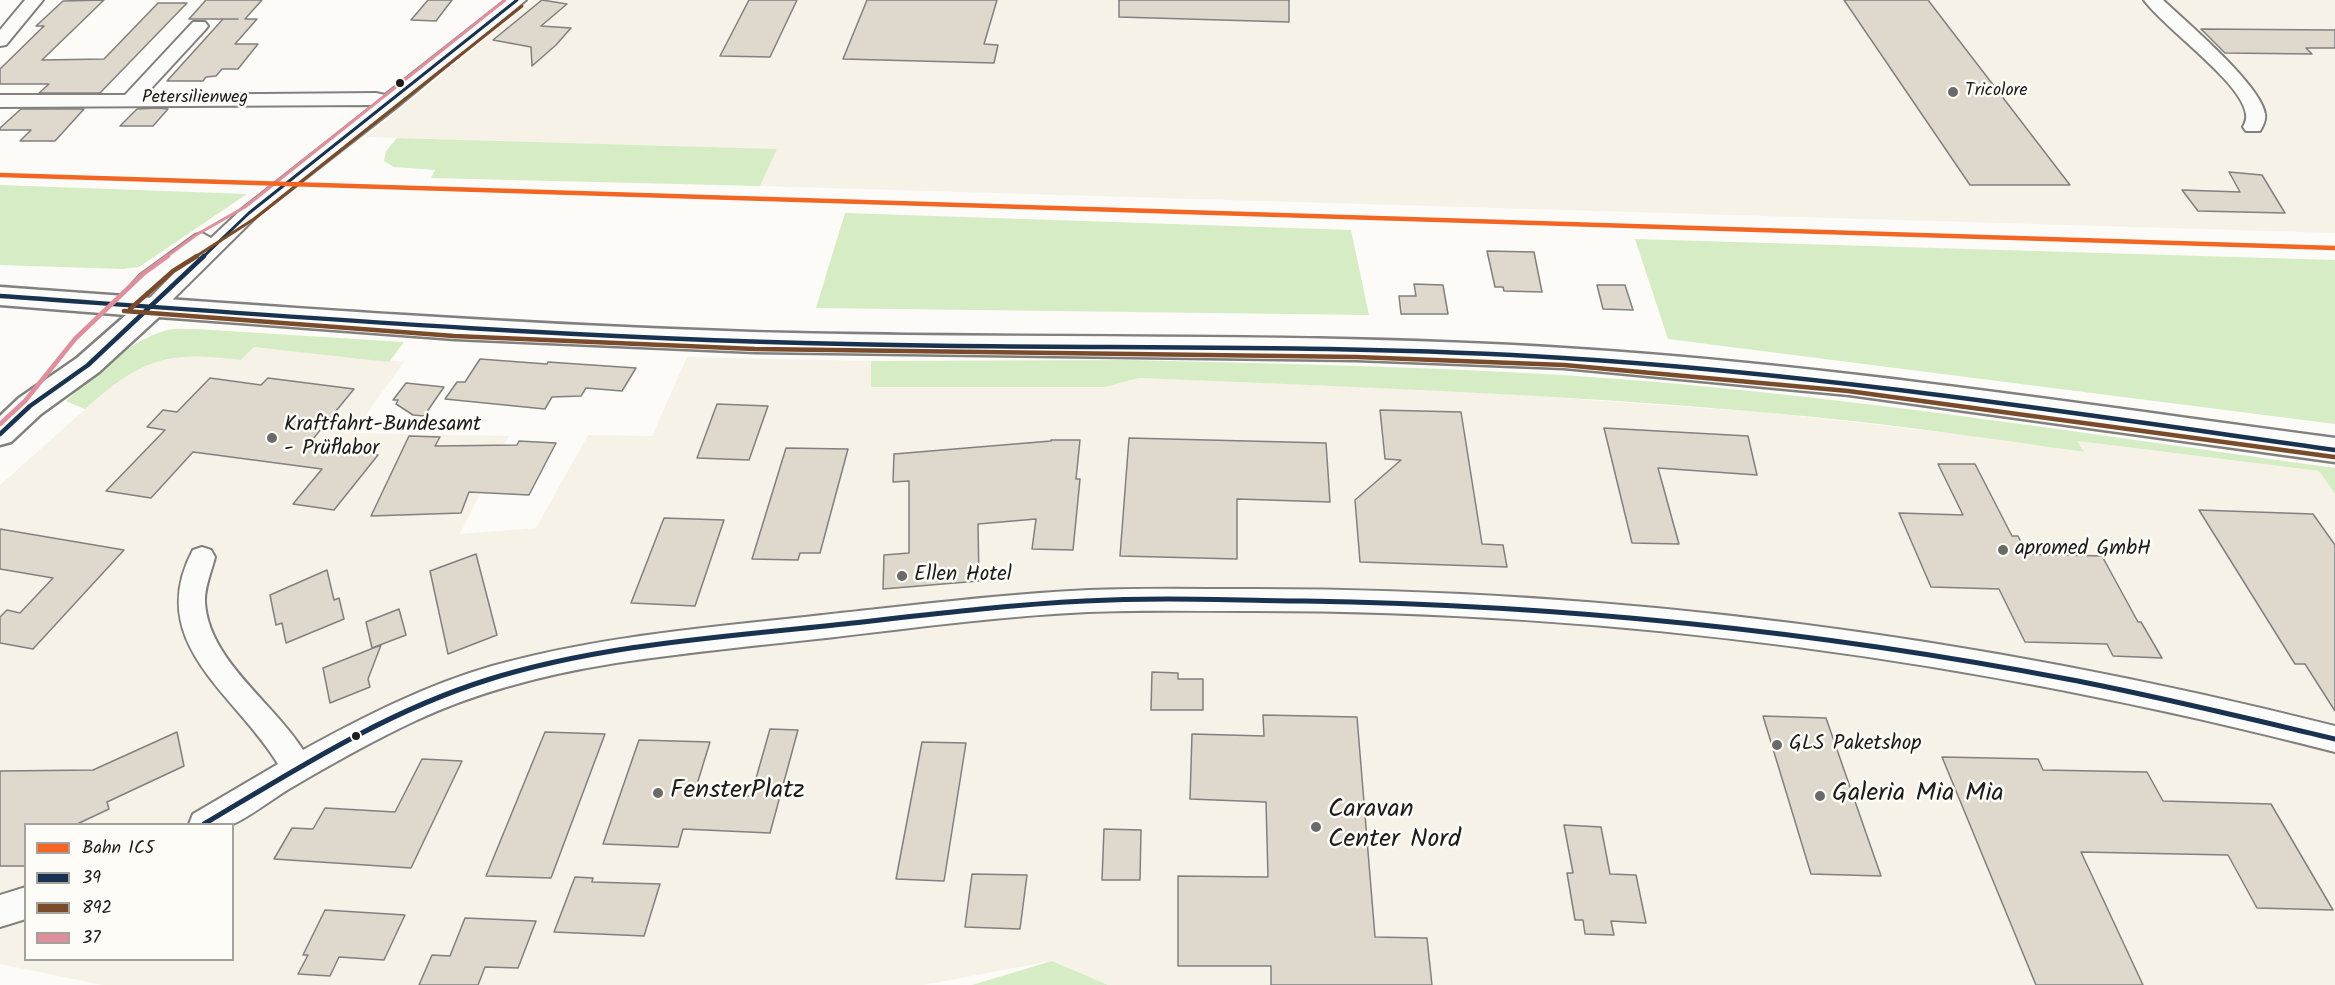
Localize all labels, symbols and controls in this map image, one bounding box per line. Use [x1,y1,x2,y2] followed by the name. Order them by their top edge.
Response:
[394,77,406,89] unlabelled marker
[1965,81,2028,103] place label: Tricolore
[1946,85,1960,99] marker: Tricolore
[142,88,248,110] street label: Petersilienweg
[284,413,481,463] place label: Kraftfahrt-Bundesamt - Prüflabor
[265,431,279,445] marker: Kraftfahrt-Bundesamt - Prüflabor
[2015,537,2151,563] place label: apromed GmbH
[1996,543,2010,557] marker: apromed GmbH
[914,563,1012,589] place label: Ellen Hotel
[895,569,909,583] marker: Ellen Hotel
[350,730,362,742] unlabelled marker
[1789,732,1921,758] place label: GLS Paketshop
[1770,738,1784,752] marker: GLS Paketshop
[670,777,805,809] place label: FensterPlatz
[1832,780,2004,812] place label: Galeria Mia Mia
[651,786,665,800] marker: FensterPlatz
[1813,789,1827,803] marker: Galeria Mia Mia
[1328,796,1461,858] place label: Caravan Center Nord
[1309,820,1323,834] marker: Caravan Center Nord
[24,823,234,961] legend
[82,834,154,863] text: Bahn IC5
[82,864,101,893] text: 39
[82,894,112,923] text: 892
[82,924,101,953] text: 37

